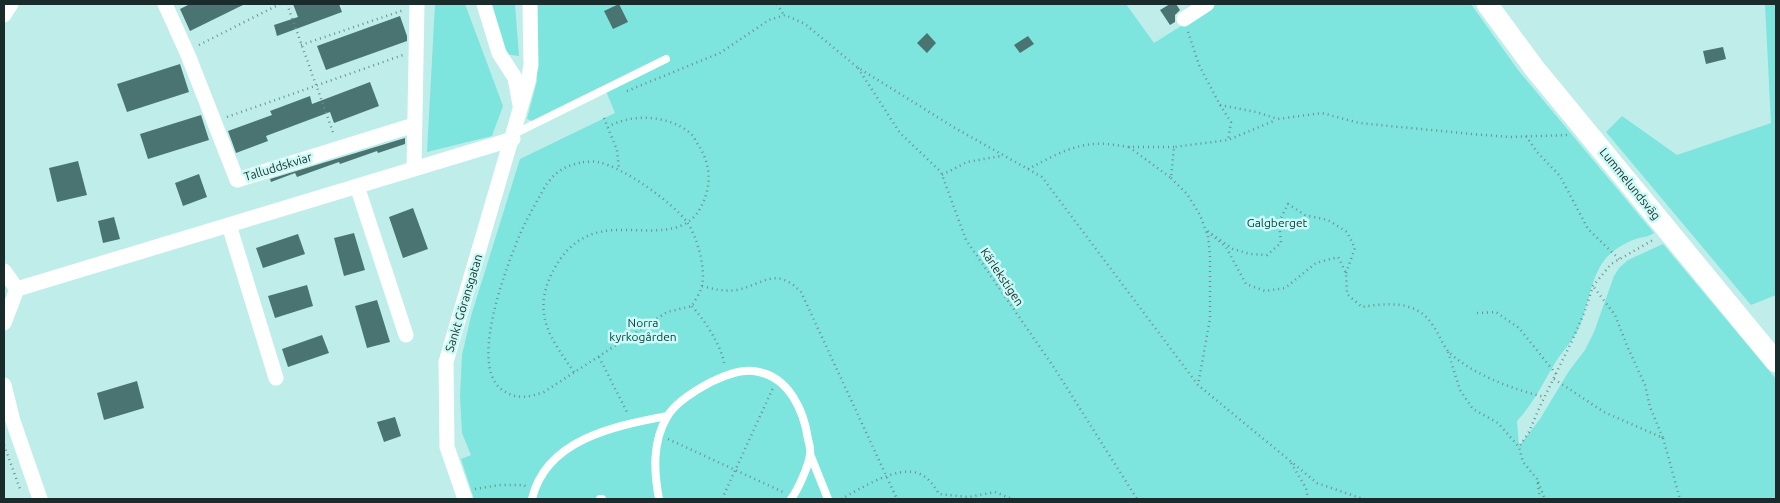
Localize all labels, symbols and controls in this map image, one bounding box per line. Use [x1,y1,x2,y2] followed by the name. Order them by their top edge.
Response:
[1597,145,1663,223] street label: Lummelundsväg
[242,150,314,184] street label: Talluddskviar
[1247,216,1307,230] park label: Galgberget
[977,245,1027,309] street label: Kärlekstigen
[442,252,486,354] street label: Sankt Göransgatan
[609,316,677,344] park label: Norra kyrkogården

